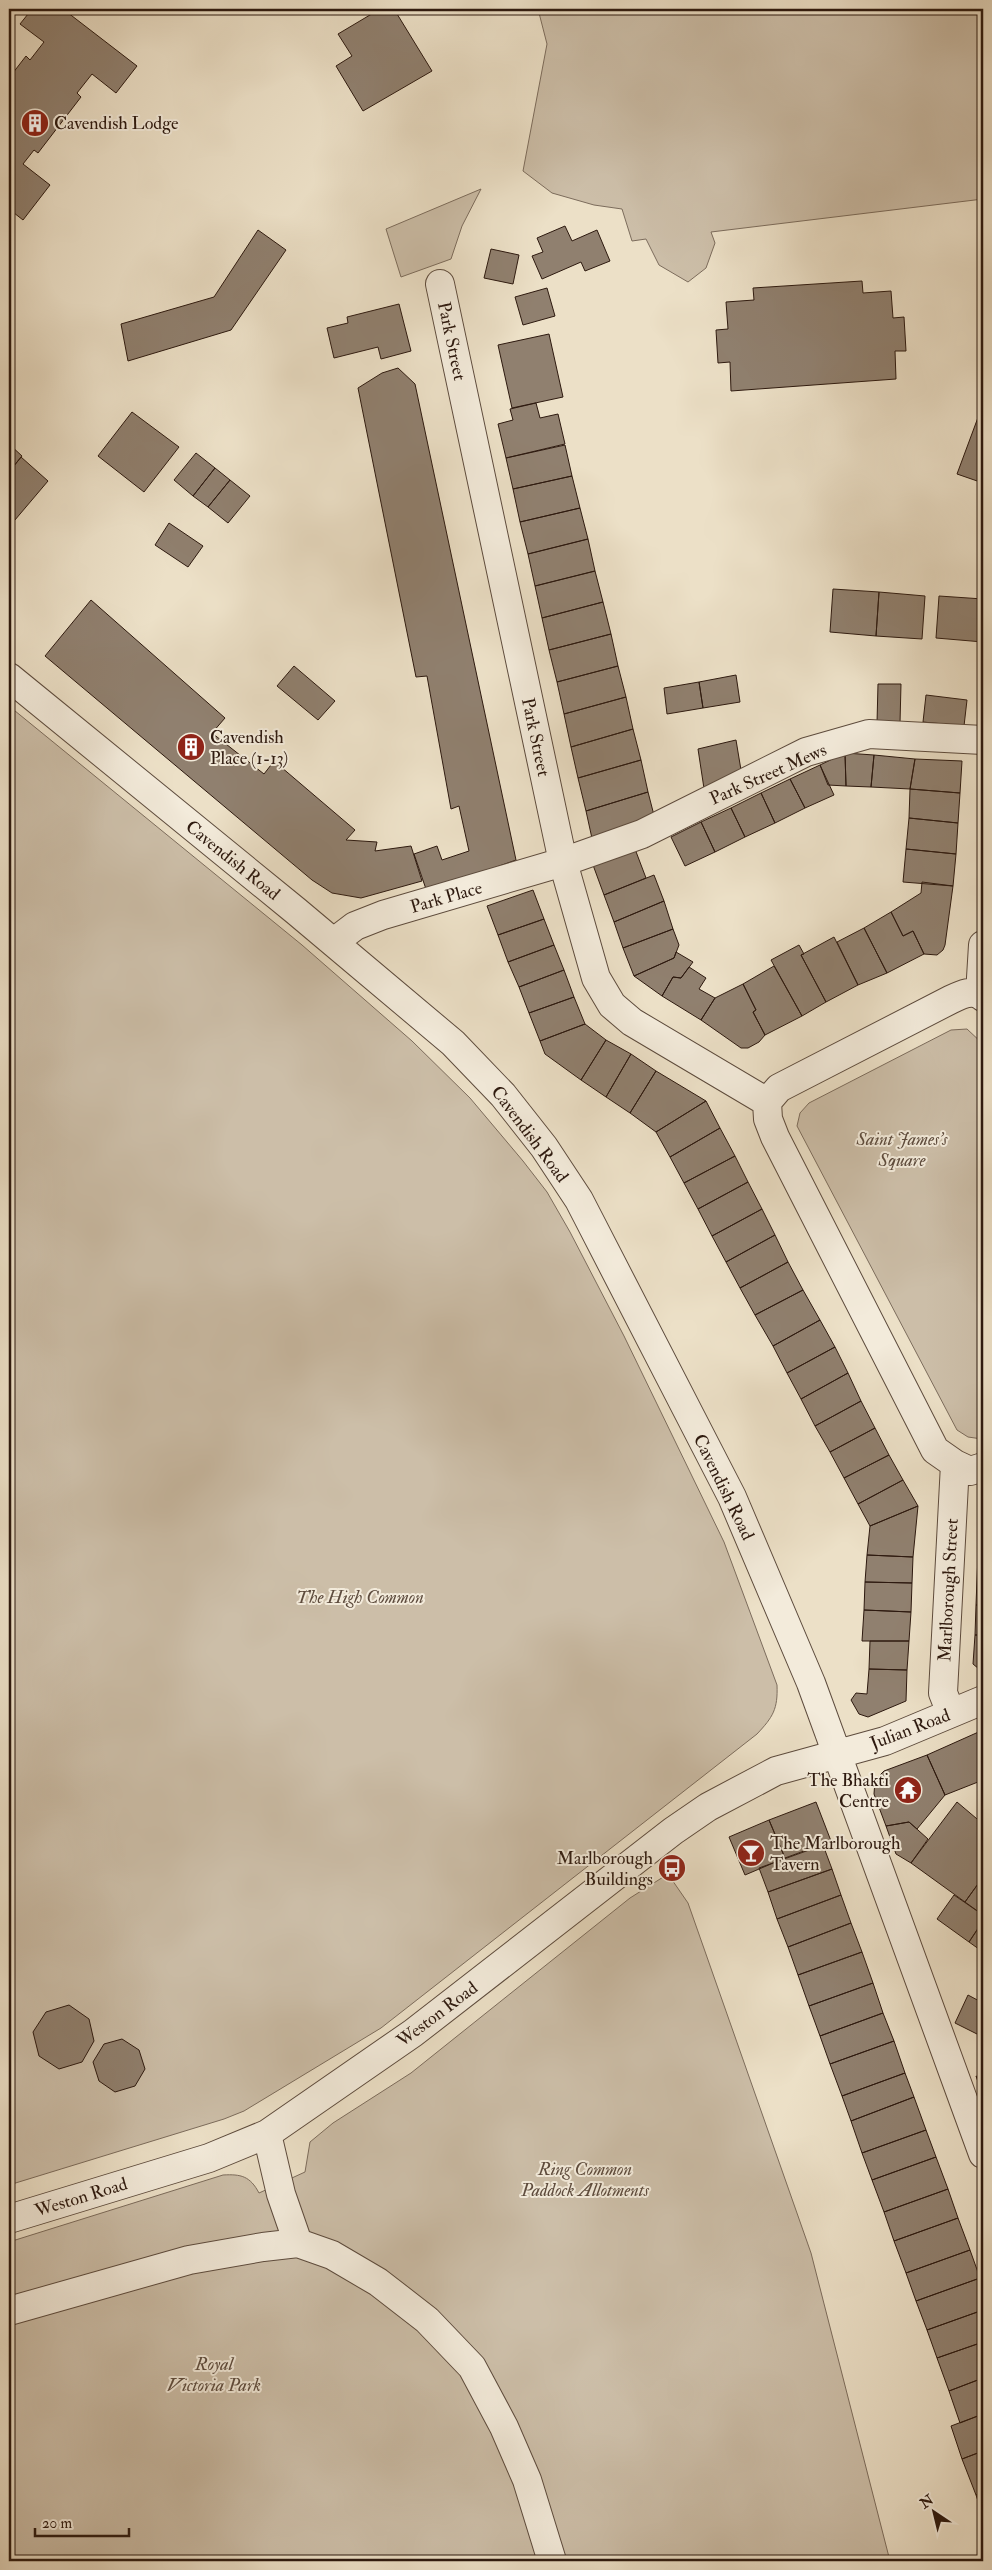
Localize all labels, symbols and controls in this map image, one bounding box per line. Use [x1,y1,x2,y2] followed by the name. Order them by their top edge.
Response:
[20,108,50,138] building icon: Cavendish Lodge
[54,112,179,135] place label: Cavendish Lodge
[432,300,471,383] street label: Park Street
[516,696,555,779] street label: Park Street
[210,726,288,770] place label: Cavendish Place (1-13)
[176,732,206,762] building icon: Cavendish Place (1-13)
[706,738,830,811] street label: Park Street Mews
[181,815,285,906] street label: Cavendish Road
[407,876,485,919] street label: Park Place
[486,1081,574,1187] street label: Cavendish Road
[856,1128,948,1172] park label: Saint James's Square
[688,1430,759,1544] street label: Cavendish Road
[933,1518,964,1662] street label: Marlborough Street
[296,1586,424,1609] park label: The High Common
[866,1704,954,1756] street label: Julian Road
[807,1769,889,1813] place label: The Bhakti Centre
[893,1775,923,1805] temple icon: The Bhakti Centre
[770,1832,901,1876] place label: The Marlborough Tavern
[736,1838,766,1868] bar icon: The Marlborough Tavern
[557,1847,654,1891] place label: Marlborough Buildings
[657,1853,687,1883] bus stop icon: Marlborough Buildings
[391,1976,482,2053] street label: Weston Road
[520,2158,650,2202] park label: Ring Common Paddock Allotments
[31,2172,130,2223] street label: Weston Road
[167,2353,261,2397] park label: Royal Victoria Park
[910,2488,960,2538] north arrow
[916,2491,937,2513] text: N
[35,2505,129,2537] scale bar
[42,2514,72,2533] text: 20 m

